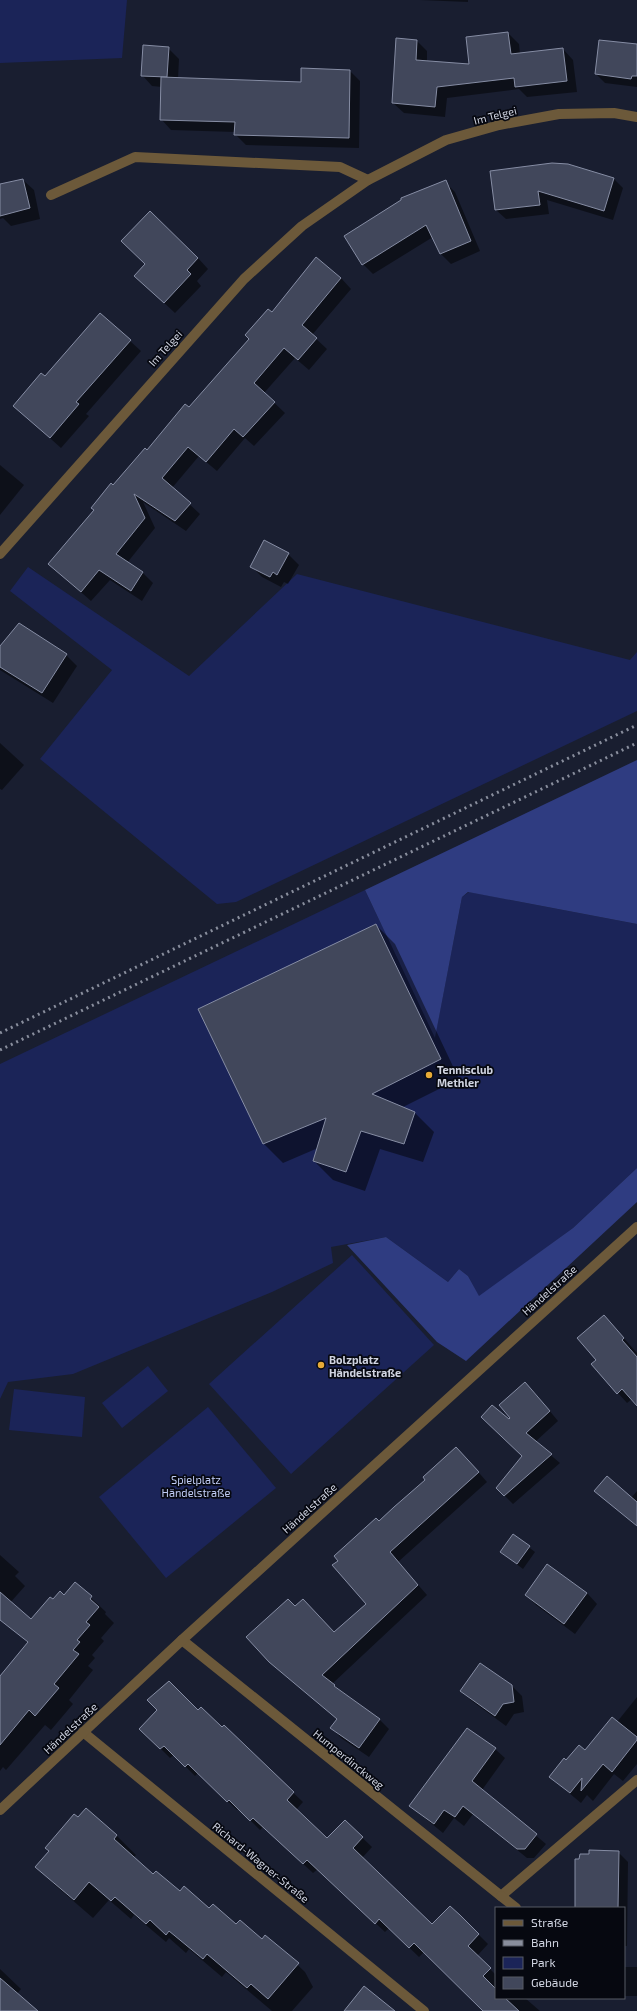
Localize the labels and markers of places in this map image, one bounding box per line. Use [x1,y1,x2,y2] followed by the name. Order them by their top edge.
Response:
[437,1063,494,1089] place label: Tennisclub Methler
[424,1070,434,1080] marker: Tennisclub Methler
[329,1353,401,1379] place label: Bolzplatz Händelstraße
[316,1360,326,1370] marker: Bolzplatz Händelstraße

